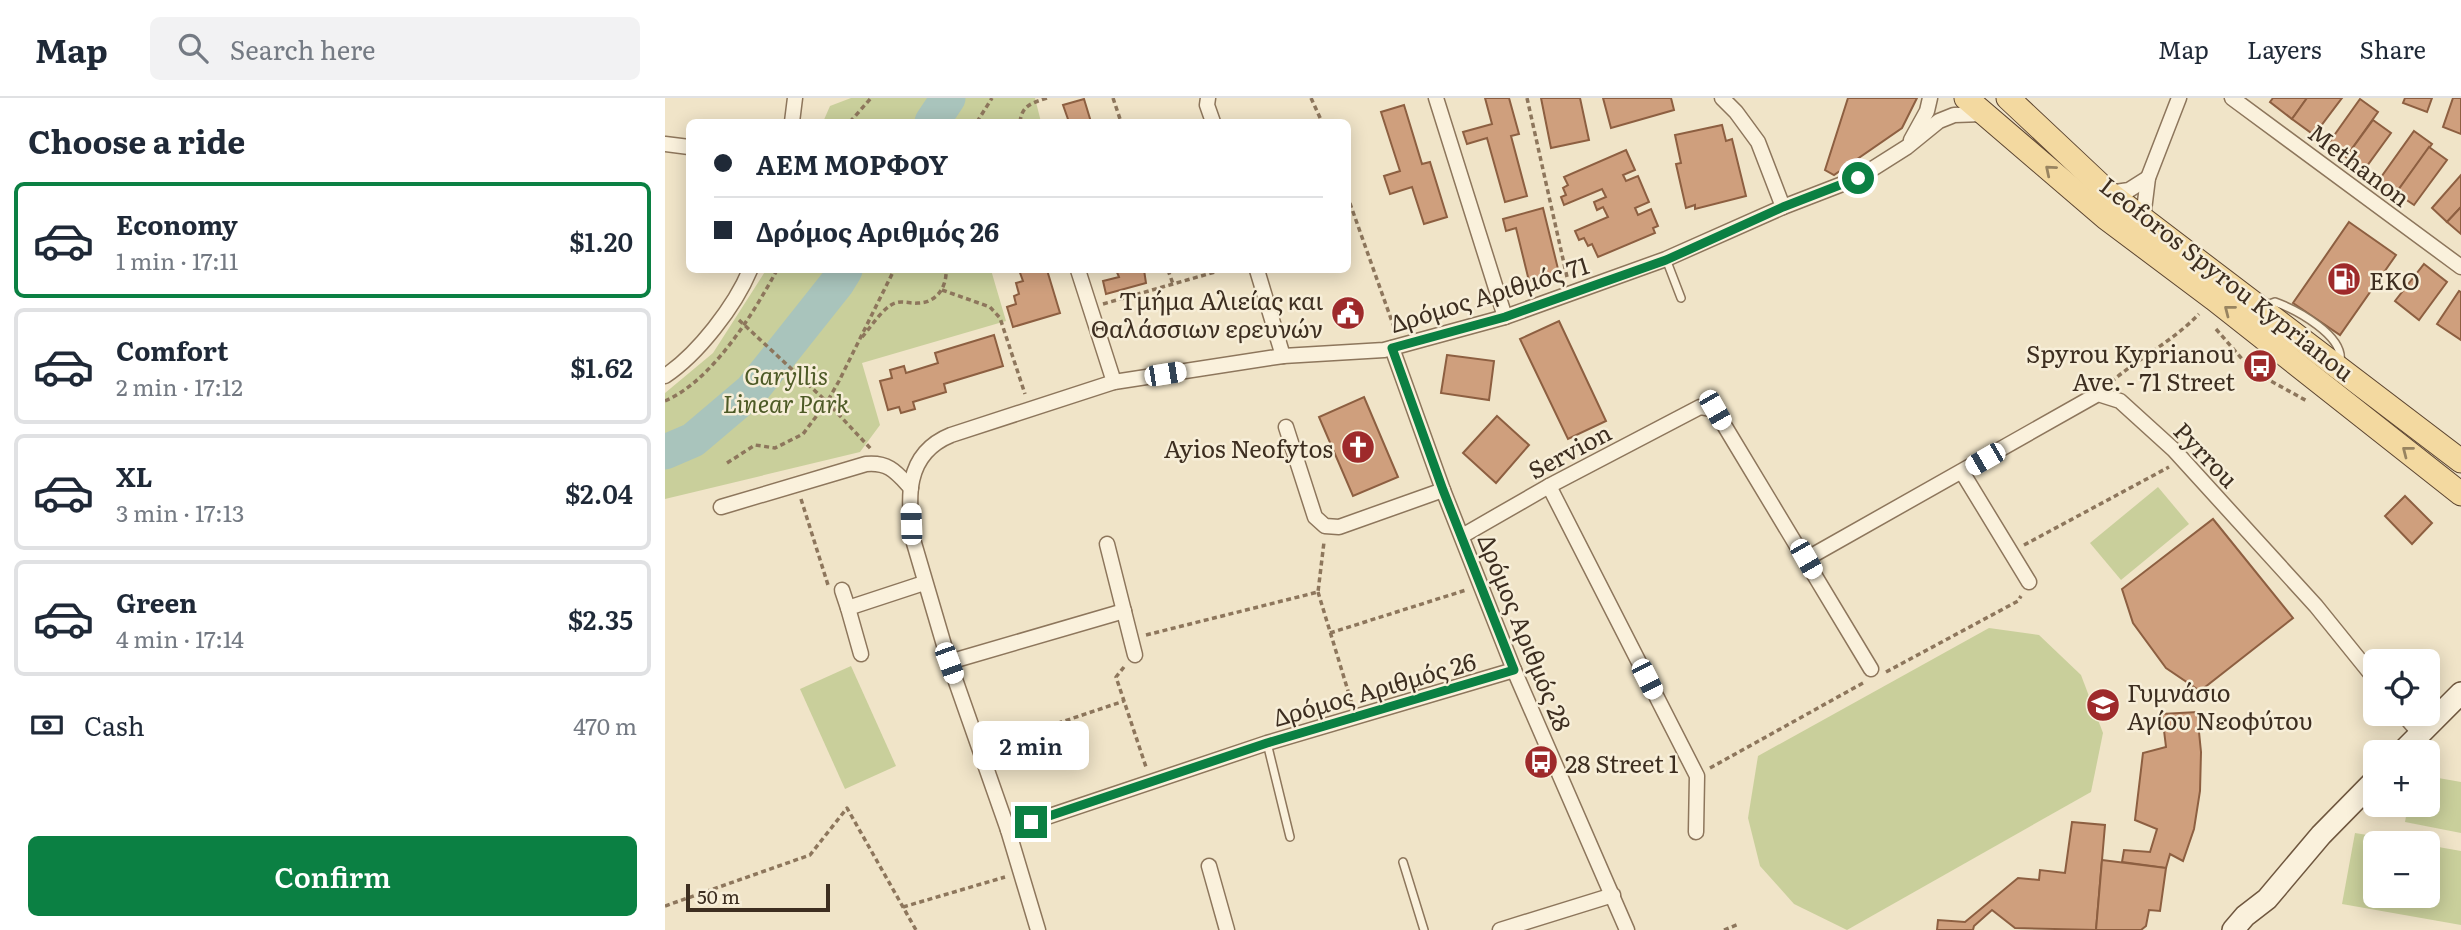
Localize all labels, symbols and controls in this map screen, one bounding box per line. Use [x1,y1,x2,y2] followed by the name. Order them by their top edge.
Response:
[150,17,640,80] search box
[35,24,108,73] text: Map
[174,29,212,67] icon: search
[230,29,376,68] text: Search here
[2158,31,2209,66] text: Map
[2247,31,2321,66] text: Layers
[2359,31,2426,66] text: Share
[2302,114,2418,214] street label: Methanon
[28,116,245,164] text: Choose a ride
[756,144,948,183] text: ΑΕΜ ΜΟΡΦΟΥ
[1842,162,1874,194] route start
[2045,166,2057,179] one-way arrow
[2093,168,2363,388] street label: Leoforos Spyrou Kyprianou
[116,204,238,243] text: Economy
[32,209,95,272] icon: car
[756,211,999,250] text: Δρόμος Αριθμός 26
[569,221,633,260] text: $1.20
[116,243,238,277] text: 1 min · 17:11
[1385,246,1593,340] street label: Δρόμος Αριθμός 71
[2325,260,2363,298] fuel station icon: EKO
[2369,262,2420,297] place label: EKO
[1091,282,1324,345] place label: Τμήμα Αλιείας και Θαλάσσιων ερευνών
[1329,294,1367,332] public building icon: Τμήμα Αλιείας και Θαλάσσιων ερευνών
[2224,306,2237,319] one-way arrow
[116,330,228,369] text: Comfort
[32,335,95,398] icon: car
[2026,335,2235,398] place label: Spyrou Kyprianou Ave. - 71 Street
[570,347,633,386] text: $1.62
[2241,347,2279,385] bus stop icon: Spyrou Kyprianou Ave. - 71 Street
[723,357,850,420] park label: Garyllis Linear Park
[1143,360,1188,388] car
[116,369,243,403] text: 2 min · 17:12
[1696,387,1735,433] car
[1521,413,1617,487] street label: Servion
[2167,413,2247,495] street label: Pyrrou
[1339,428,1377,466] church icon: Ayios Neofytos
[1164,430,1333,465] place label: Ayios Neofytos
[1962,439,2009,479] car
[2403,447,2415,460] one-way arrow
[116,456,153,495] text: XL
[32,461,95,524] icon: car
[565,473,633,512] text: $2.04
[116,495,244,529] text: 3 min · 17:13
[900,503,923,545] car
[1470,528,1582,736] street label: Δρόμος Αριθμός 28
[1787,536,1826,582] car
[116,582,197,621] text: Green
[32,587,95,650] icon: car
[568,599,633,638] text: $2.35
[116,621,244,655] text: 4 min · 17:14
[932,640,967,686] car
[1269,642,1480,734] street label: Δρόμος Αριθμός 26
[2363,649,2440,908] map controls
[2363,649,2440,726] button: locate
[1629,656,1666,702] car
[2127,674,2313,737] place label: Γυμνάσιο Αγίου Νεοφύτου
[2084,686,2122,724] school or university icon: Γυμνάσιο Αγίου Νεοφύτου
[84,705,145,744] text: Cash
[28,706,66,744] icon: cash
[573,708,637,742] text: 470 m
[973,720,1089,770] callout: 2 min
[999,728,1063,762] text: 2 min
[2363,740,2440,817] button: +
[1522,743,1560,781] bus stop icon: 28 Street 1
[1565,745,1679,780] place label: 28 Street 1
[1015,806,1047,838] route end
[2363,831,2440,908] button: −
[28,836,637,916] button: Confirm
[686,881,829,913] scale bar
[697,882,740,910] text: 50 m

